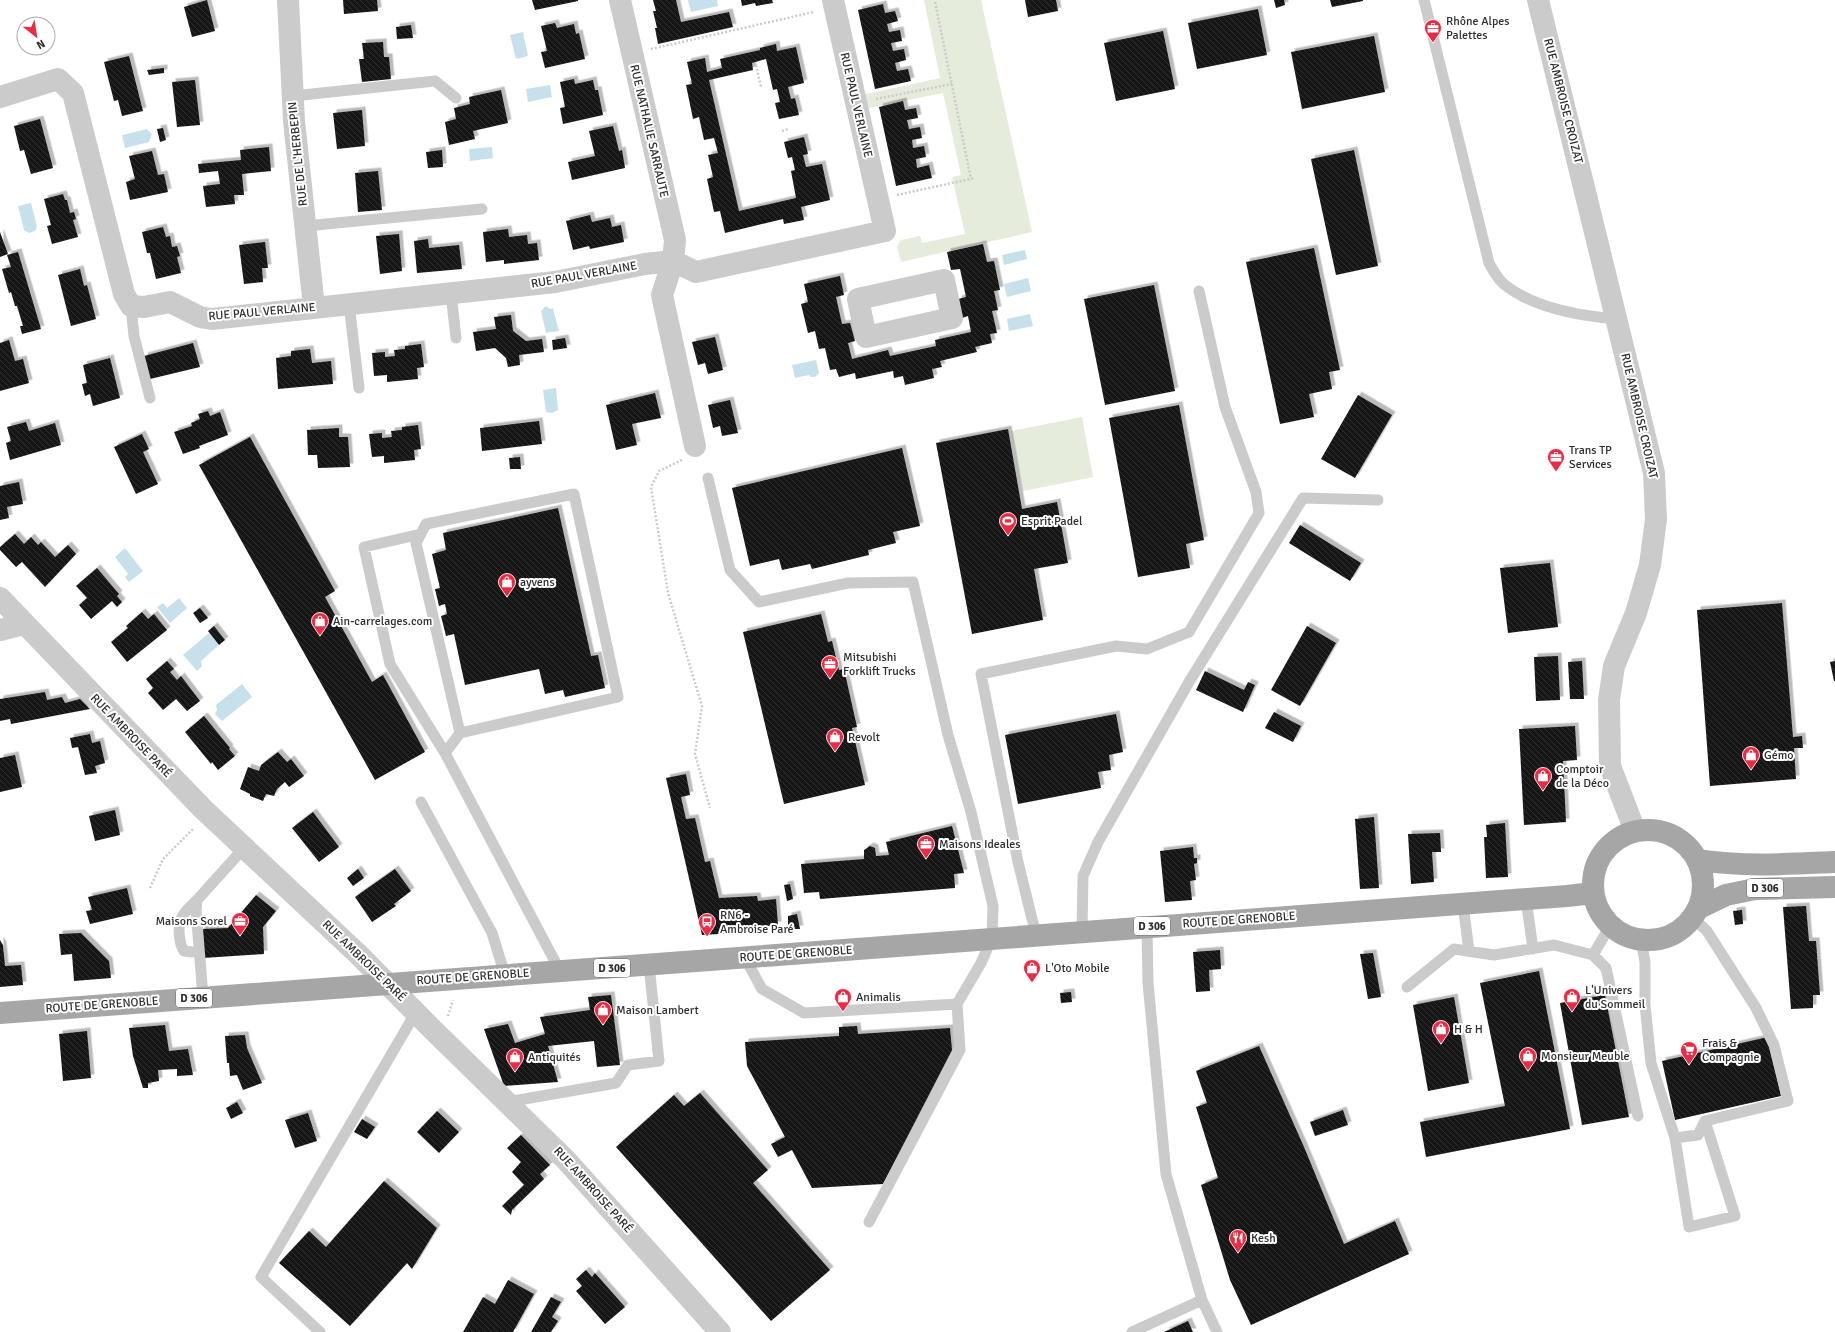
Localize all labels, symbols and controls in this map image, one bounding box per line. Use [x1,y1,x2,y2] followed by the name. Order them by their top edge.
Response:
[1446,14,1510,43] place label: Rhône Alpes Palettes
[16,16,56,56] north arrow
[1423,18,1443,43] office icon: Rhône Alpes Palettes
[34,37,47,52] text: N
[1540,37,1586,165] street label: RUE AMBROISE CROIZAT
[837,51,875,159] street label: RUE PAUL VERLAINE
[626,63,672,199] street label: RUE NATHALIE SARRAUTE
[285,101,311,207] street label: RUE DE L'HERBEPIN
[530,258,638,292] street label: RUE PAUL VERLAINE
[208,300,316,324] street label: RUE PAUL VERLAINE
[1617,352,1661,480] street label: RUE AMBROISE CROIZAT
[1569,443,1612,472] place label: Trans TP Services
[1546,447,1566,472] office icon: Trans TP Services
[998,511,1018,536] sports icon: Esprit Padel
[1021,514,1083,529] place label: Esprit Padel
[497,572,517,597] shop icon: ayvens
[520,575,555,590] place label: ayvens
[310,611,330,636] shop icon: Ain-carrelages.com
[333,614,432,629] place label: Ain-carrelages.com
[843,650,916,679] place label: Mitsubishi Forklift Trucks
[820,654,840,679] office icon: Mitsubishi Forklift Trucks
[87,691,175,781] street label: RUE AMBROISE PARÉ
[825,727,845,752] shop icon: Revolt
[848,730,880,745] place label: Revolt
[1741,745,1761,770] shop icon: Gémo
[1764,748,1794,763] place label: Gémo
[1556,762,1609,791] place label: Comptoir de la Déco
[1533,766,1553,791] shop icon: Comptoir de la Déco
[916,834,936,859] office icon: Maisons Ideales
[939,837,1021,852] place label: Maisons Ideales
[1747,879,1783,897] road number: D 306
[720,908,794,937] place label: RN6 - Ambroise Paré
[1182,909,1296,931] street label: ROUTE DE GRENOBLE
[230,911,250,936] office icon: Maisons Sorel
[697,912,717,937] bus stop icon: RN6 - Ambroise Paré
[155,914,227,929] place label: Maisons Sorel
[319,917,409,1005] street label: RUE AMBROISE PARÉ
[1134,917,1170,935] road number: D 306
[739,943,853,965] street label: ROUTE DE GRENOBLE
[1022,958,1042,983] shop icon: L'Oto Mobile
[594,959,630,977] road number: D 306
[1045,961,1109,976] place label: L'Oto Mobile
[416,966,530,988] street label: ROUTE DE GRENOBLE
[1585,983,1646,1012] place label: L'Univers du Sommeil
[833,987,853,1012] shop icon: Animalis
[1562,987,1582,1012] shop icon: L'Univers du Sommeil
[176,989,212,1007] road number: D 306
[856,990,901,1005] place label: Animalis
[45,994,159,1016] street label: ROUTE DE GRENOBLE
[593,1000,613,1025] shop icon: Maison Lambert
[616,1003,699,1018] place label: Maison Lambert
[1431,1019,1451,1044] shop icon: H & H
[1454,1022,1483,1037] place label: H & H
[1702,1036,1760,1065] place label: Frais & Compagnie
[1679,1040,1699,1065] supermarket icon: Frais & Compagnie
[1518,1046,1538,1071] shop icon: Monsieur Meuble
[505,1047,525,1072] shop icon: Antiquités
[1541,1049,1630,1064] place label: Monsieur Meuble
[528,1050,581,1065] place label: Antiquités
[550,1144,636,1236] street label: RUE AMBROISE PARÉ
[1228,1228,1248,1253] restaurant icon: Kesh
[1251,1231,1276,1246] place label: Kesh

